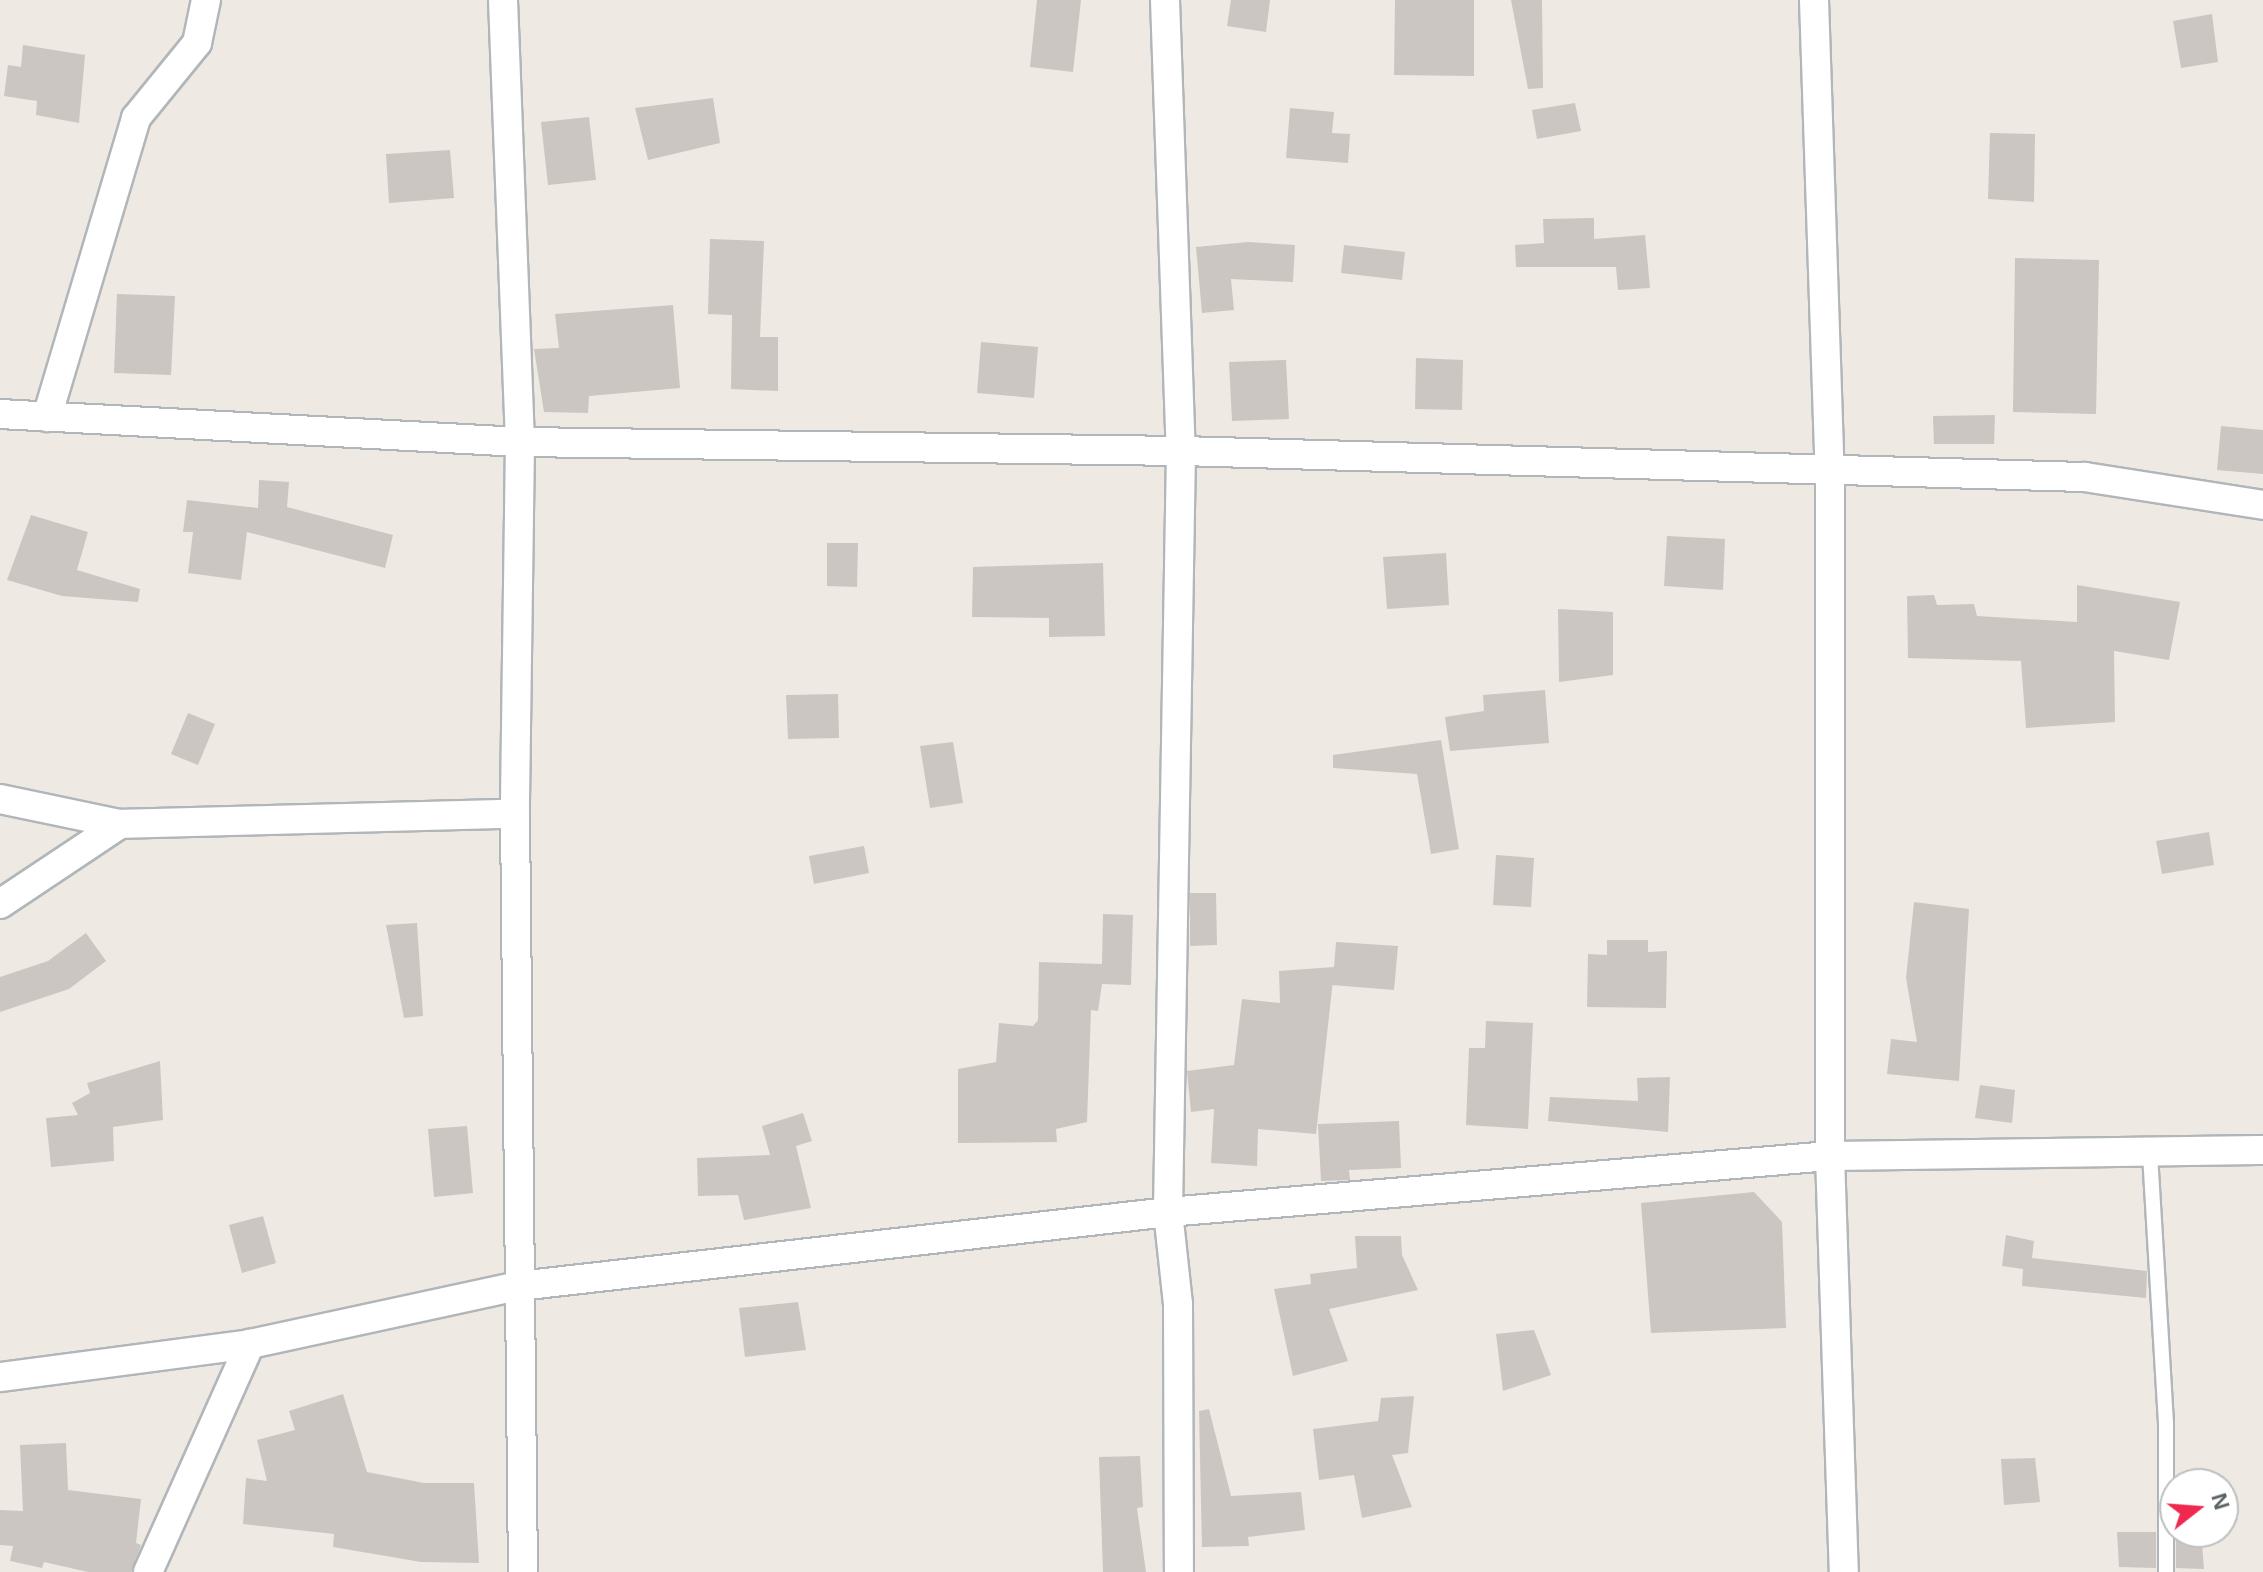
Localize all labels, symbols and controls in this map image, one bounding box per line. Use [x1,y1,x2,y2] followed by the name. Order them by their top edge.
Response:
[2159,1468,2239,1548] north arrow
[2206,1490,2235,1513] text: N

